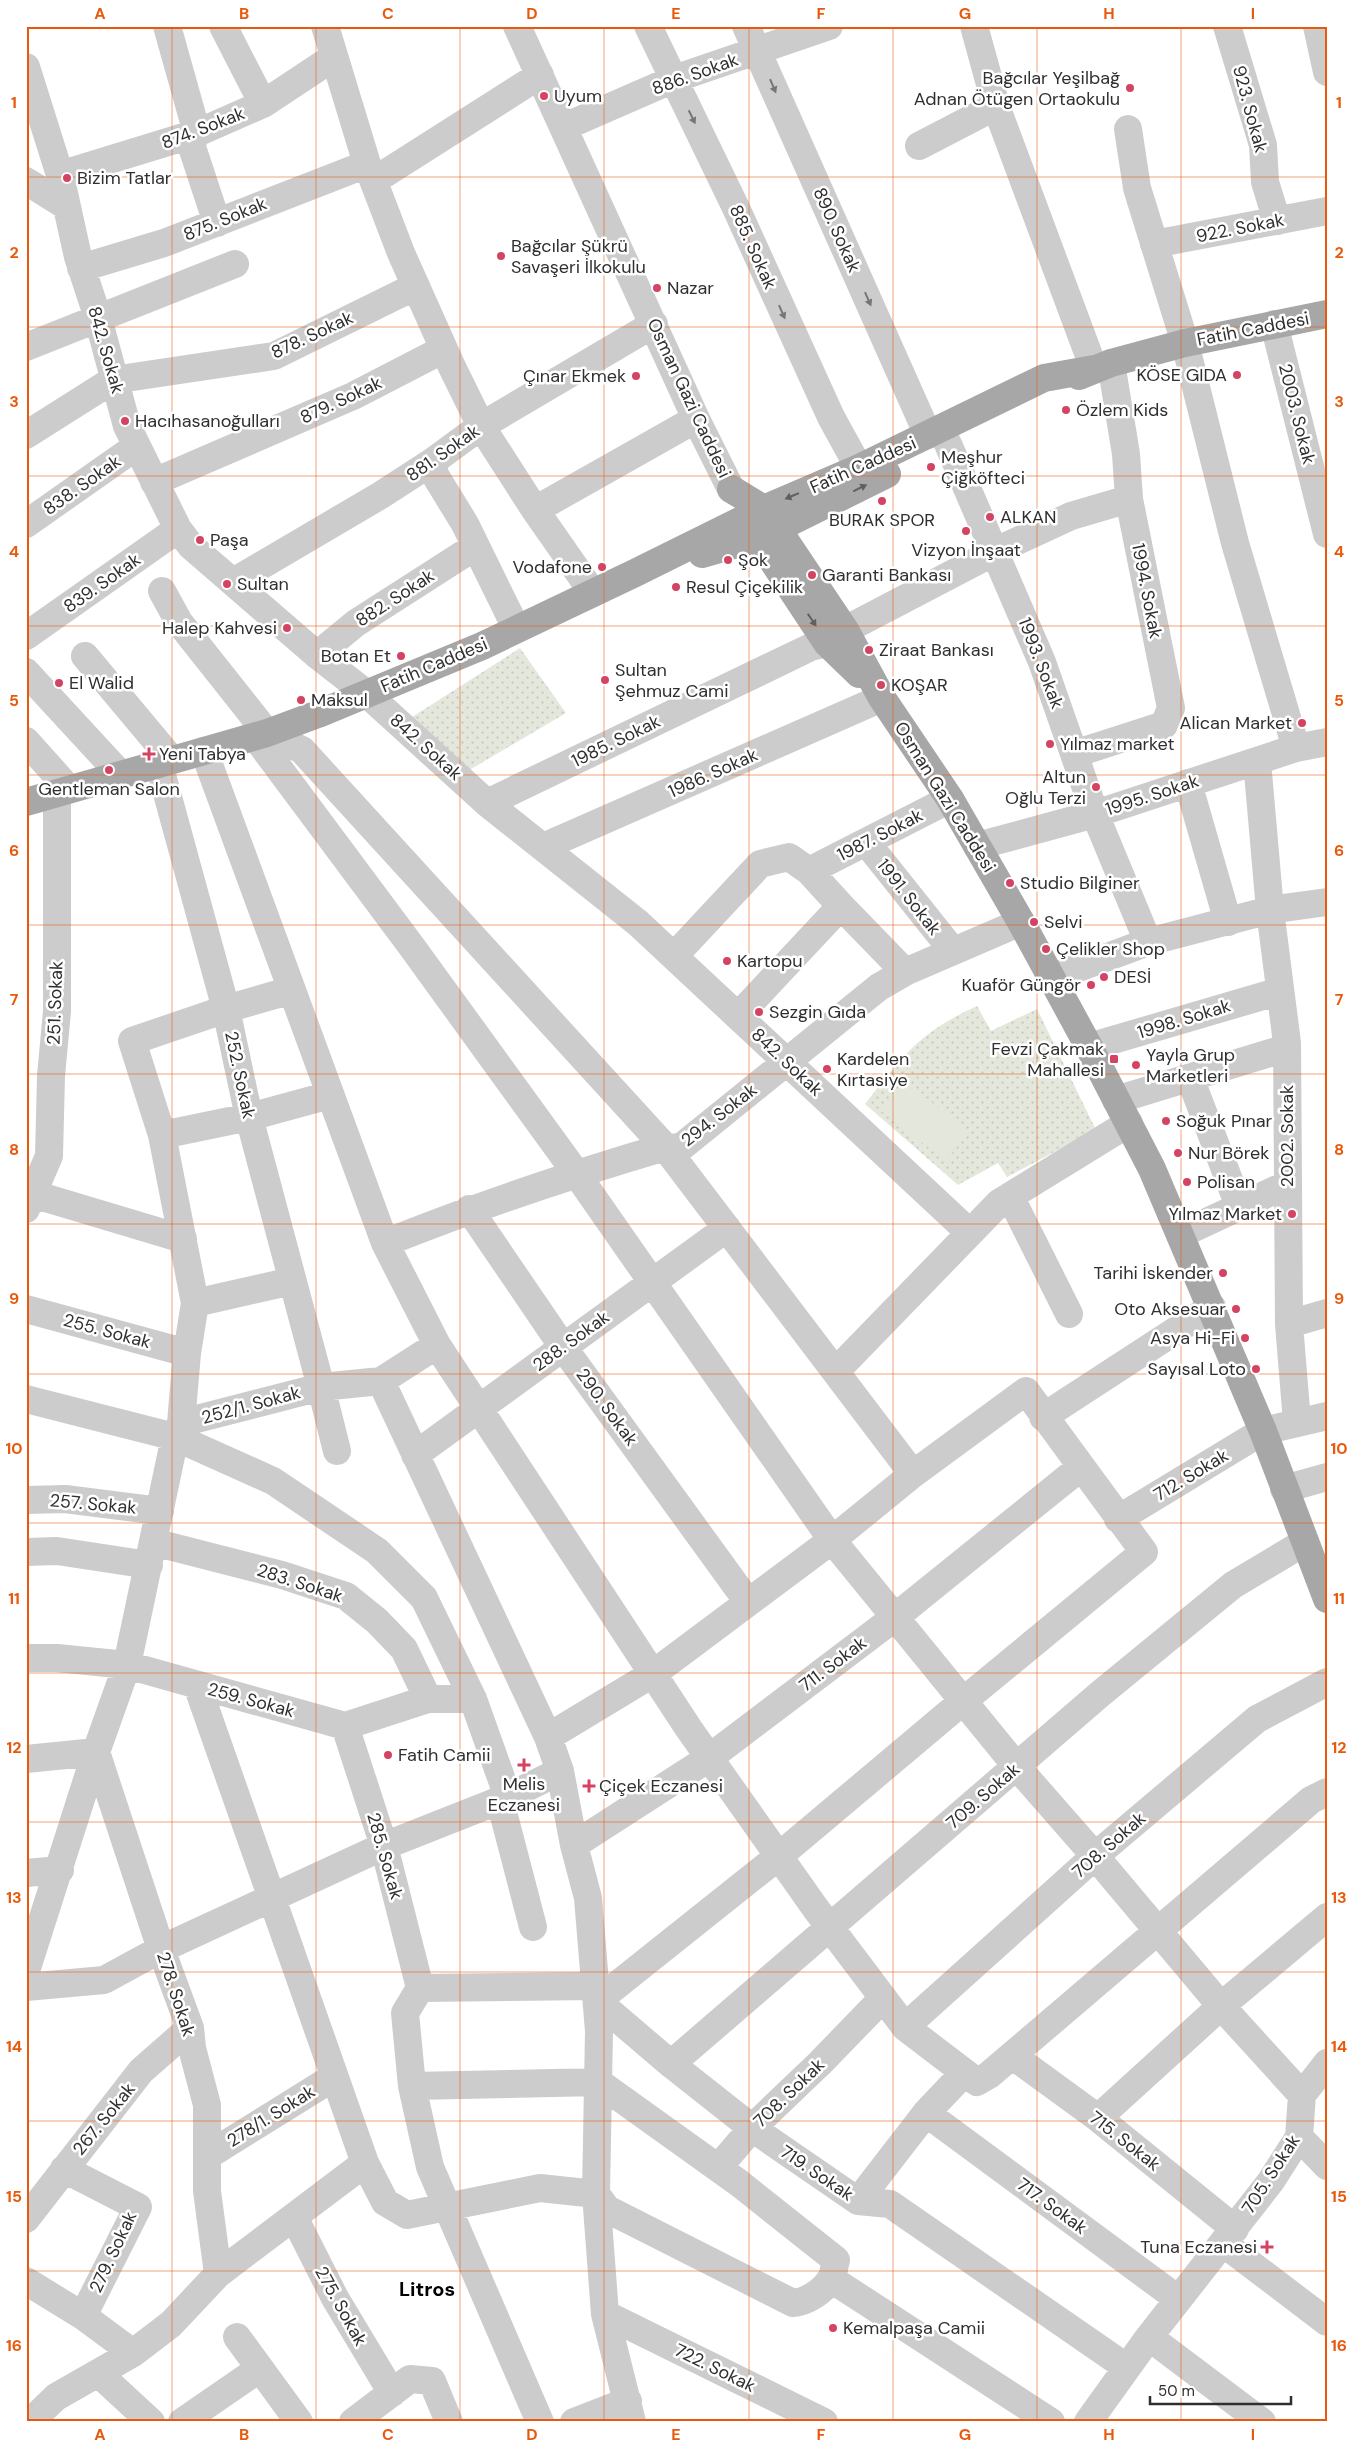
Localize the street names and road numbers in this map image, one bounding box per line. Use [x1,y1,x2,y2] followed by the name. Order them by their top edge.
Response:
[649,47,741,101] street label: 886. Sokak
[1227,63,1273,155] street label: 923. Sokak
[158,101,248,155] street label: 874. Sokak
[808,184,866,276] street label: 890. Sokak
[180,191,270,247] street label: 875. Sokak
[724,201,782,293] street label: 885. Sokak
[1194,208,1286,248] street label: 922. Sokak
[82,304,130,396] street label: 842. Sokak
[267,306,357,364] street label: 878. Sokak
[1195,306,1311,352] street label: Fatih Caddesi
[641,314,737,482] street label: Osman Gazi Caddesi
[1273,361,1321,467] street label: 2003. Sokak
[296,371,386,429] street label: 879. Sokak
[402,419,484,487] street label: 881. Sokak
[806,431,920,499] street label: Fatih Caddesi
[38,449,126,521] street label: 838. Sokak
[1126,541,1168,641] street label: 1994. Sokak
[59,548,145,618] street label: 839. Sokak
[351,564,439,632] street label: 882. Sokak
[1013,614,1069,712] street label: 1993. Sokak
[377,632,491,698] street label: Fatih Caddesi
[385,708,467,786] street label: 842. Sokak
[568,709,664,773] street label: 1985. Sokak
[889,717,1001,877] street label: Osman Gazi Caddesi
[664,743,762,803] street label: 1986. Sokak
[1102,769,1202,821] street label: 1995. Sokak
[833,803,927,867] street label: 1987. Sokak
[872,854,946,940] street label: 1991. Sokak
[42,960,68,1046] street label: 251. Sokak
[1134,993,1234,1045] street label: 1998. Sokak
[746,1023,828,1101] street label: 842. Sokak
[219,1029,261,1121] street label: 252. Sokak
[676,1078,762,1152] street label: 294. Sokak
[1275,1085,1299,1187] street label: 2002. Sokak
[528,1305,614,1377] street label: 288. Sokak
[61,1308,153,1354] street label: 255. Sokak
[571,1363,643,1451] street label: 290. Sokak
[199,1380,303,1430] street label: 252/1. Sokak
[1149,1443,1233,1507] street label: 712. Sokak
[49,1488,137,1520] street label: 257. Sokak
[254,1558,346,1608] street label: 283. Sokak
[795,1631,871,1697] street label: 711. Sokak
[205,1677,297,1723] street label: 259. Sokak
[941,1757,1025,1835] street label: 709. Sokak
[1067,1806,1151,1884] street label: 708. Sokak
[361,1810,409,1902] street label: 285. Sokak
[151,1949,201,2039] street label: 278. Sokak
[748,2053,830,2133] street label: 708. Sokak
[67,2078,141,2160] street label: 267. Sokak
[222,2079,320,2153] street label: 278/1. Sokak
[1085,2106,1165,2176] street label: 715. Sokak
[1236,2130,1306,2218] street label: 705. Sokak
[776,2140,858,2206] street label: 719. Sokak
[1012,2172,1092,2240] street label: 717. Sokak
[84,2207,142,2297] street label: 279. Sokak
[309,2262,373,2350] street label: 275. Sokak
[671,2338,759,2398] street label: 722. Sokak

